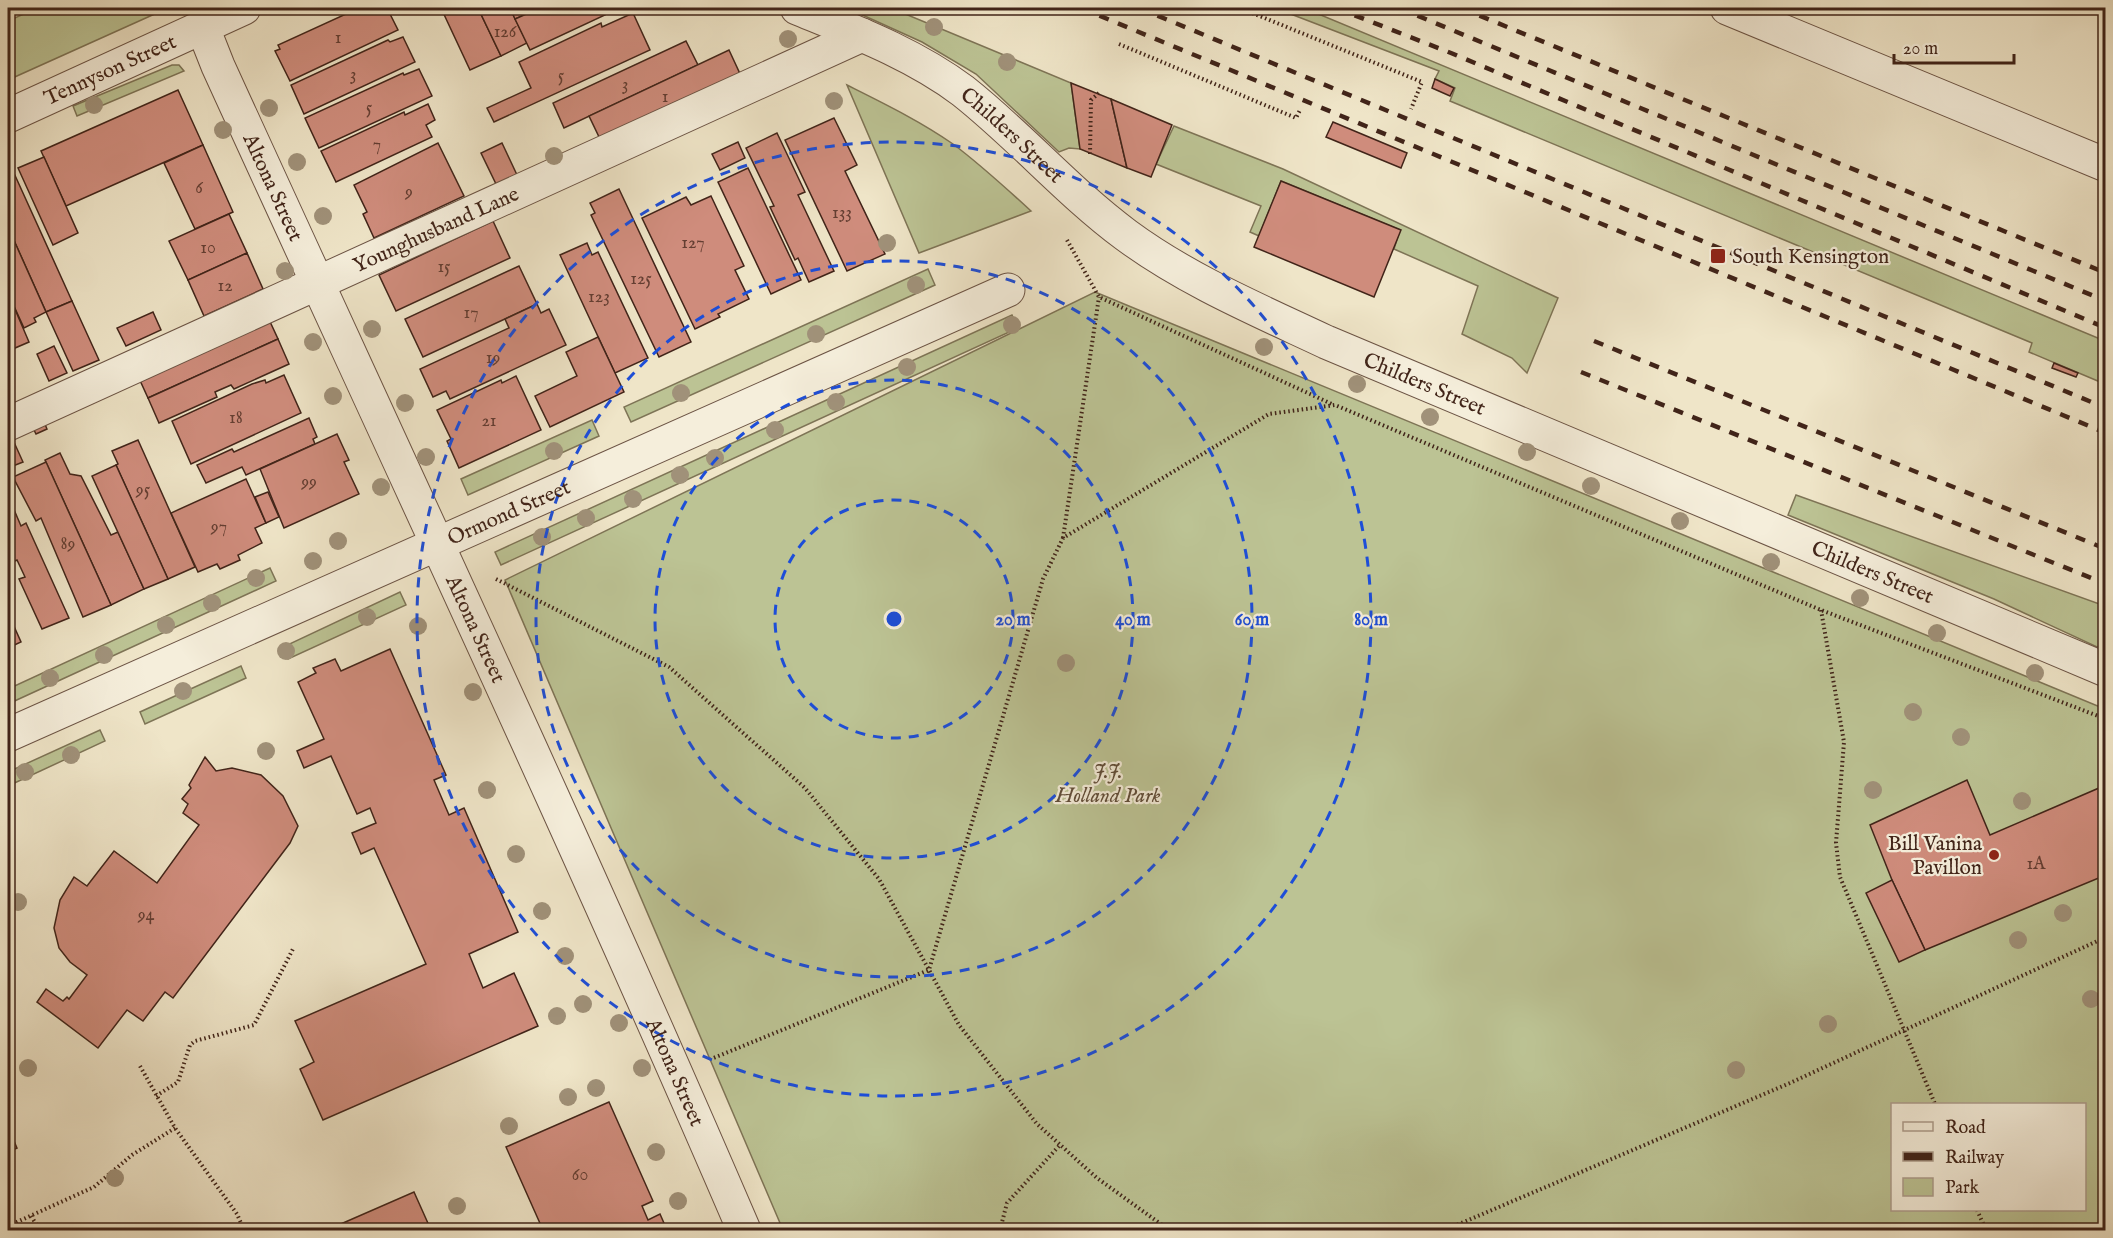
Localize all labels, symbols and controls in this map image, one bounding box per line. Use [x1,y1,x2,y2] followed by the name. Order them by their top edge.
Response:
[494,21,517,44] house number: 126
[335,27,341,50] house number: 1
[1894,27,2014,65] scale bar
[40,29,181,113] street label: Tennyson Street
[1903,38,1938,61] text: 20 m
[350,64,356,87] house number: 3
[558,65,565,88] house number: 5
[622,74,628,97] house number: 3
[954,82,1068,190] street label: Childers Street
[662,86,668,109] house number: 1
[366,97,373,120] house number: 5
[235,129,308,246] street label: Altona Street
[373,134,381,157] house number: 7
[195,177,203,200] house number: 6
[349,181,524,280] street label: Younghusband Lane
[404,181,413,204] house number: 9
[832,202,852,225] house number: 133
[681,232,705,255] house number: 127
[200,237,216,260] house number: 10
[1732,244,1889,271] place label: South Kensington
[1709,247,1727,265] marker: South Kensington
[437,256,451,279] house number: 15
[630,268,652,291] house number: 125
[217,275,233,298] house number: 12
[588,286,610,309] house number: 123
[463,302,479,325] house number: 17
[486,347,500,370] house number: 19
[1359,347,1489,423] street label: Childers Street
[229,407,243,430] house number: 18
[481,410,497,433] house number: 21
[300,471,317,494] house number: 99
[444,474,575,553] street label: Ormond Street
[135,479,151,502] house number: 95
[210,516,227,539] house number: 97
[61,533,75,556] house number: 89
[1807,536,1937,611] street label: Childers Street
[438,570,511,688] street label: Altona Street
[884,609,904,629] centre of rings
[995,609,1031,632] text: 20 m
[1115,609,1151,632] text: 40 m
[1235,609,1269,632] text: 60 m
[1354,609,1388,632] text: 80 m
[1055,759,1161,810] park label: J.J. Holland Park
[1888,831,1983,882] place label: Bill Vanina Pavillon
[1987,848,2001,862] marker: Bill Vanina Pavillon
[2027,853,2046,876] house number: 1A
[137,904,154,927] house number: 94
[638,1013,709,1131] street label: Altona Street
[1891,1103,2086,1211] legend
[1945,1117,1986,1140] text: Road
[1945,1147,2004,1170] text: Railway
[572,1164,588,1187] house number: 60
[1945,1177,1980,1200] text: Park

